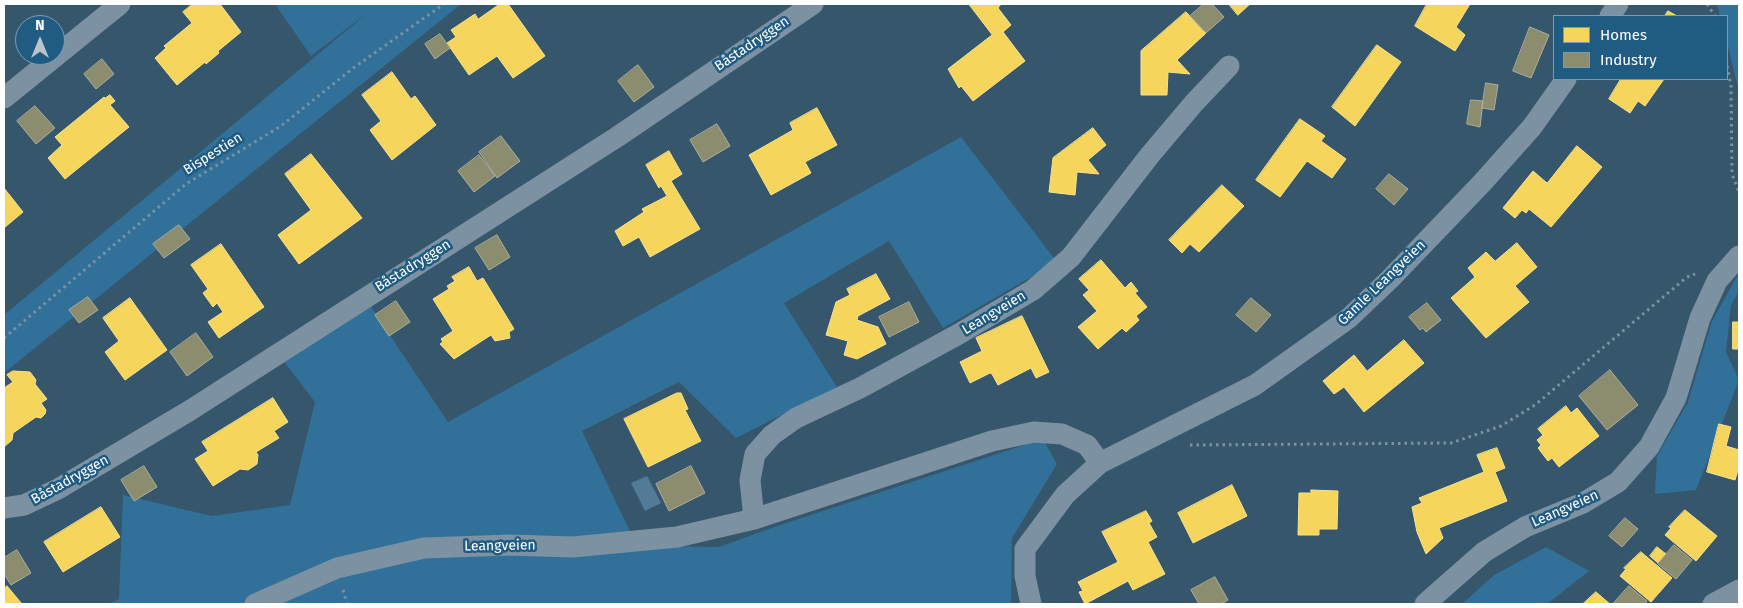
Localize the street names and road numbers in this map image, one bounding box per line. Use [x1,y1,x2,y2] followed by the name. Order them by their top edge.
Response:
[712,13,792,75] street label: Båstadryggen
[180,129,246,179] street label: Bispestien
[372,236,454,296] street label: Båstadryggen
[1335,237,1429,329] street label: Gamle Leangveien
[959,287,1029,339] street label: Leangveien
[28,452,112,508] street label: Båstadryggen
[1529,487,1601,531] street label: Leangveien
[464,537,536,555] street label: Leangveien

